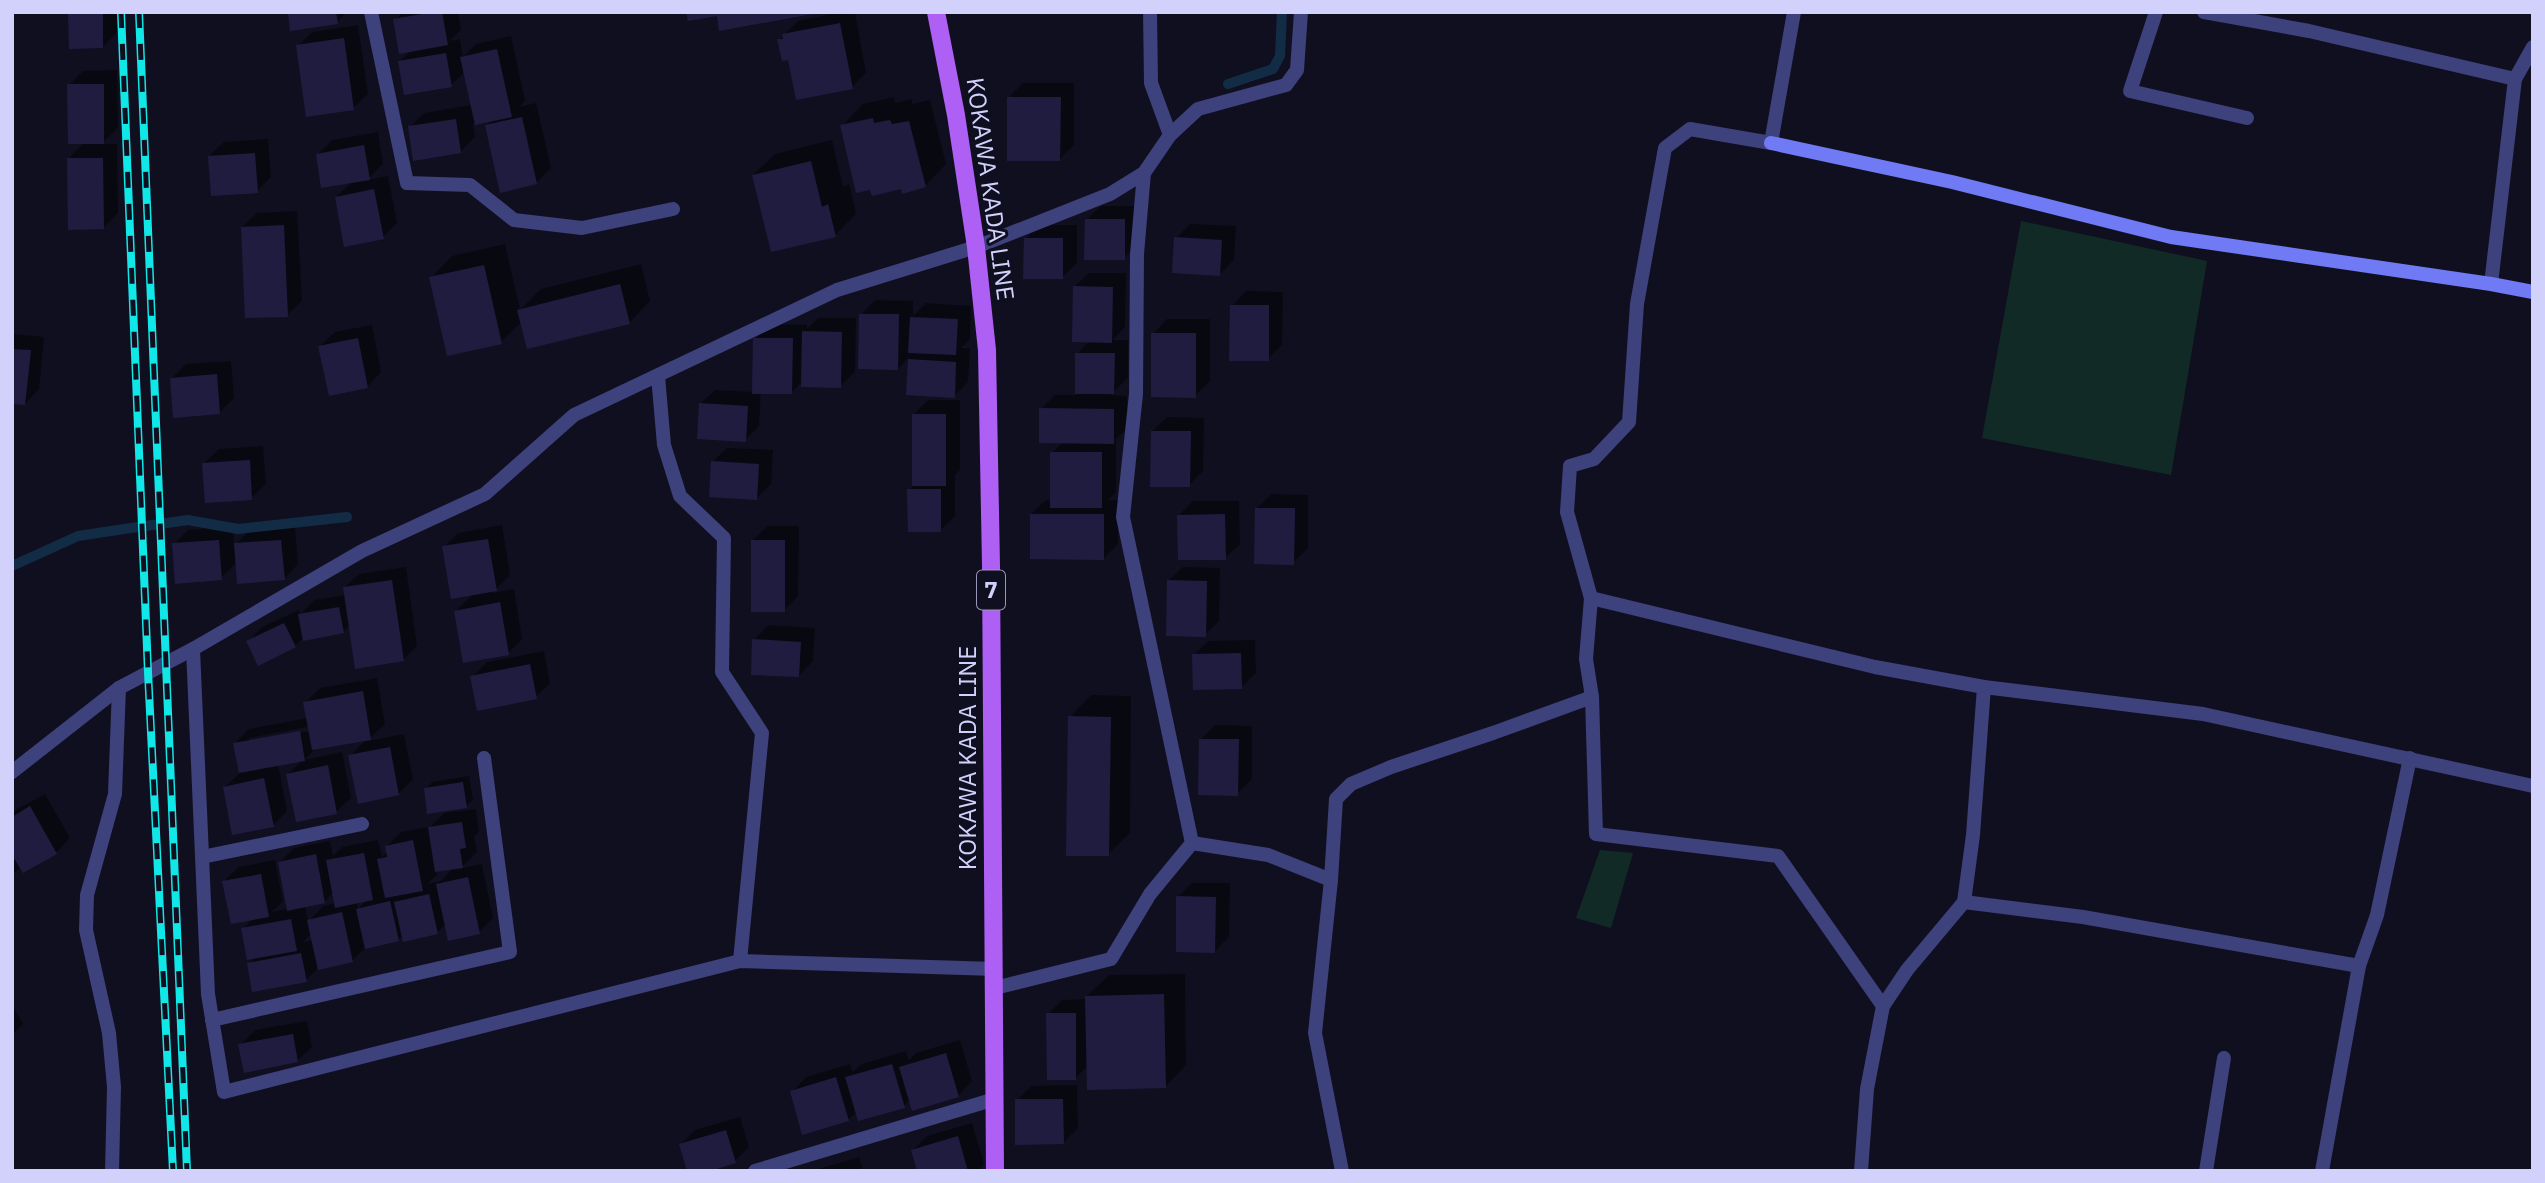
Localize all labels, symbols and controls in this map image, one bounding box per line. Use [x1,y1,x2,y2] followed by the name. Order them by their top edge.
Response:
[960,75,1022,302] street label: KOKAWA KADA LINE
[977,570,1005,610] road number: 7
[951,646,983,870] street label: KOKAWA KADA LINE

